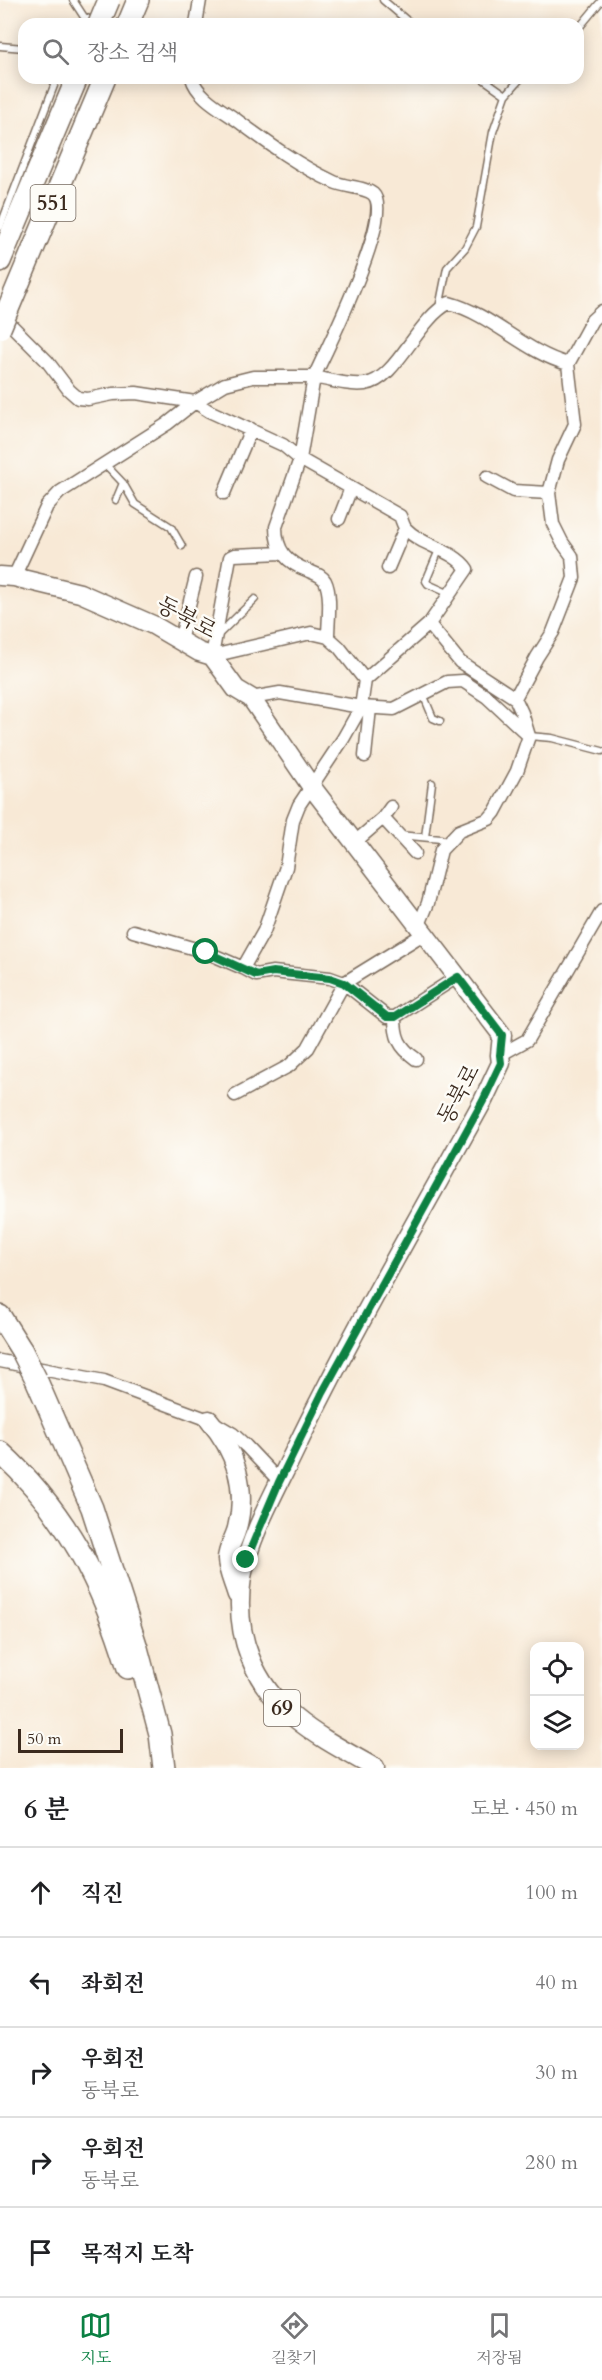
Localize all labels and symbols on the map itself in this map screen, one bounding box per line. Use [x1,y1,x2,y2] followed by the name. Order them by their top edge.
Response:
[31,185,76,221] road number: 551
[151,590,222,646] street label: 동북로
[192,938,218,964] route start
[431,1059,487,1130] street label: 동북로
[232,1546,258,1572] route end
[264,1690,300,1726] road number: 69
[18,1726,123,1754] scale bar

